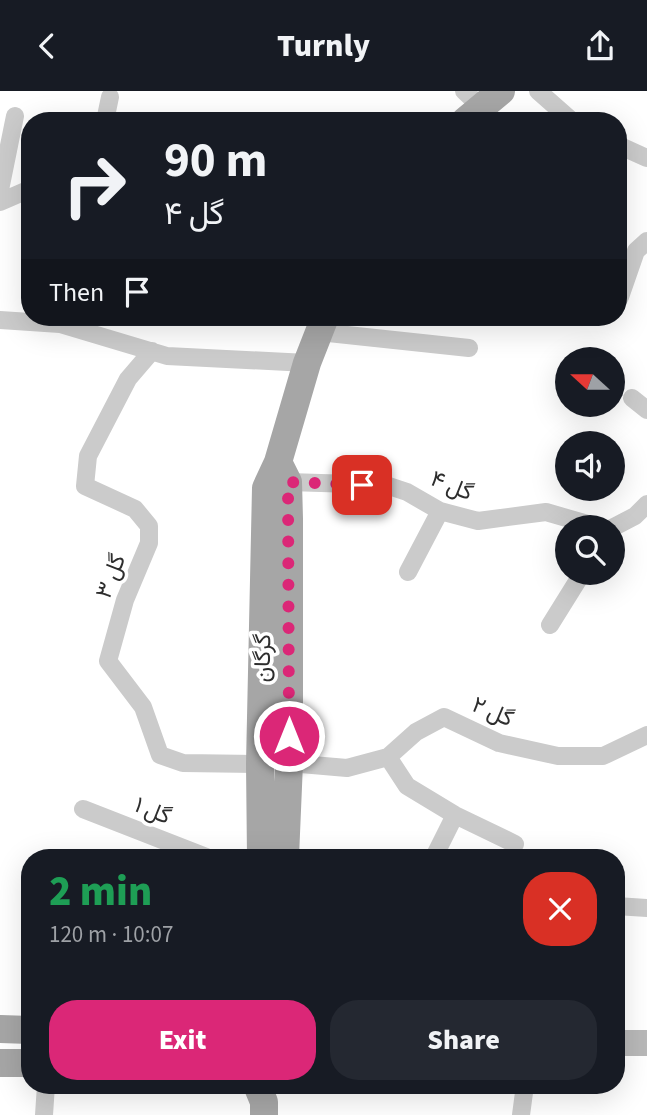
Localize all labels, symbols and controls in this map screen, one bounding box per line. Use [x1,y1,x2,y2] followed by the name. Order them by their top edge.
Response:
[277,23,370,69] text: Turnly
[28,27,66,65] icon: back
[581,27,619,65] icon: share
[164,126,268,196] text: 90 m
[49,140,140,231] icon: right
[164,191,224,237] text: گل ۴
[118,273,156,311] icon: arrive
[49,274,104,311] text: Then
[555,347,625,417] north arrow
[555,347,625,585] map controls
[555,431,625,501] button: sound
[332,455,392,515] pin
[426,462,478,509] street label: گل ۴
[343,466,381,504] icon: arrive
[555,515,625,585] button: search
[87,549,134,603] street label: گل ۳
[246,633,279,683] street label: گرگان
[467,688,519,735] street label: گل ۲
[252,699,326,773] position arrow
[130,788,176,833] street label: گل ۱
[49,862,152,922] text: 2 min
[523,872,597,946] button: close
[49,918,173,951] text: 120 m · 10:07
[49,1000,316,1080] button: Exit
[330,1000,597,1080] button: Share

